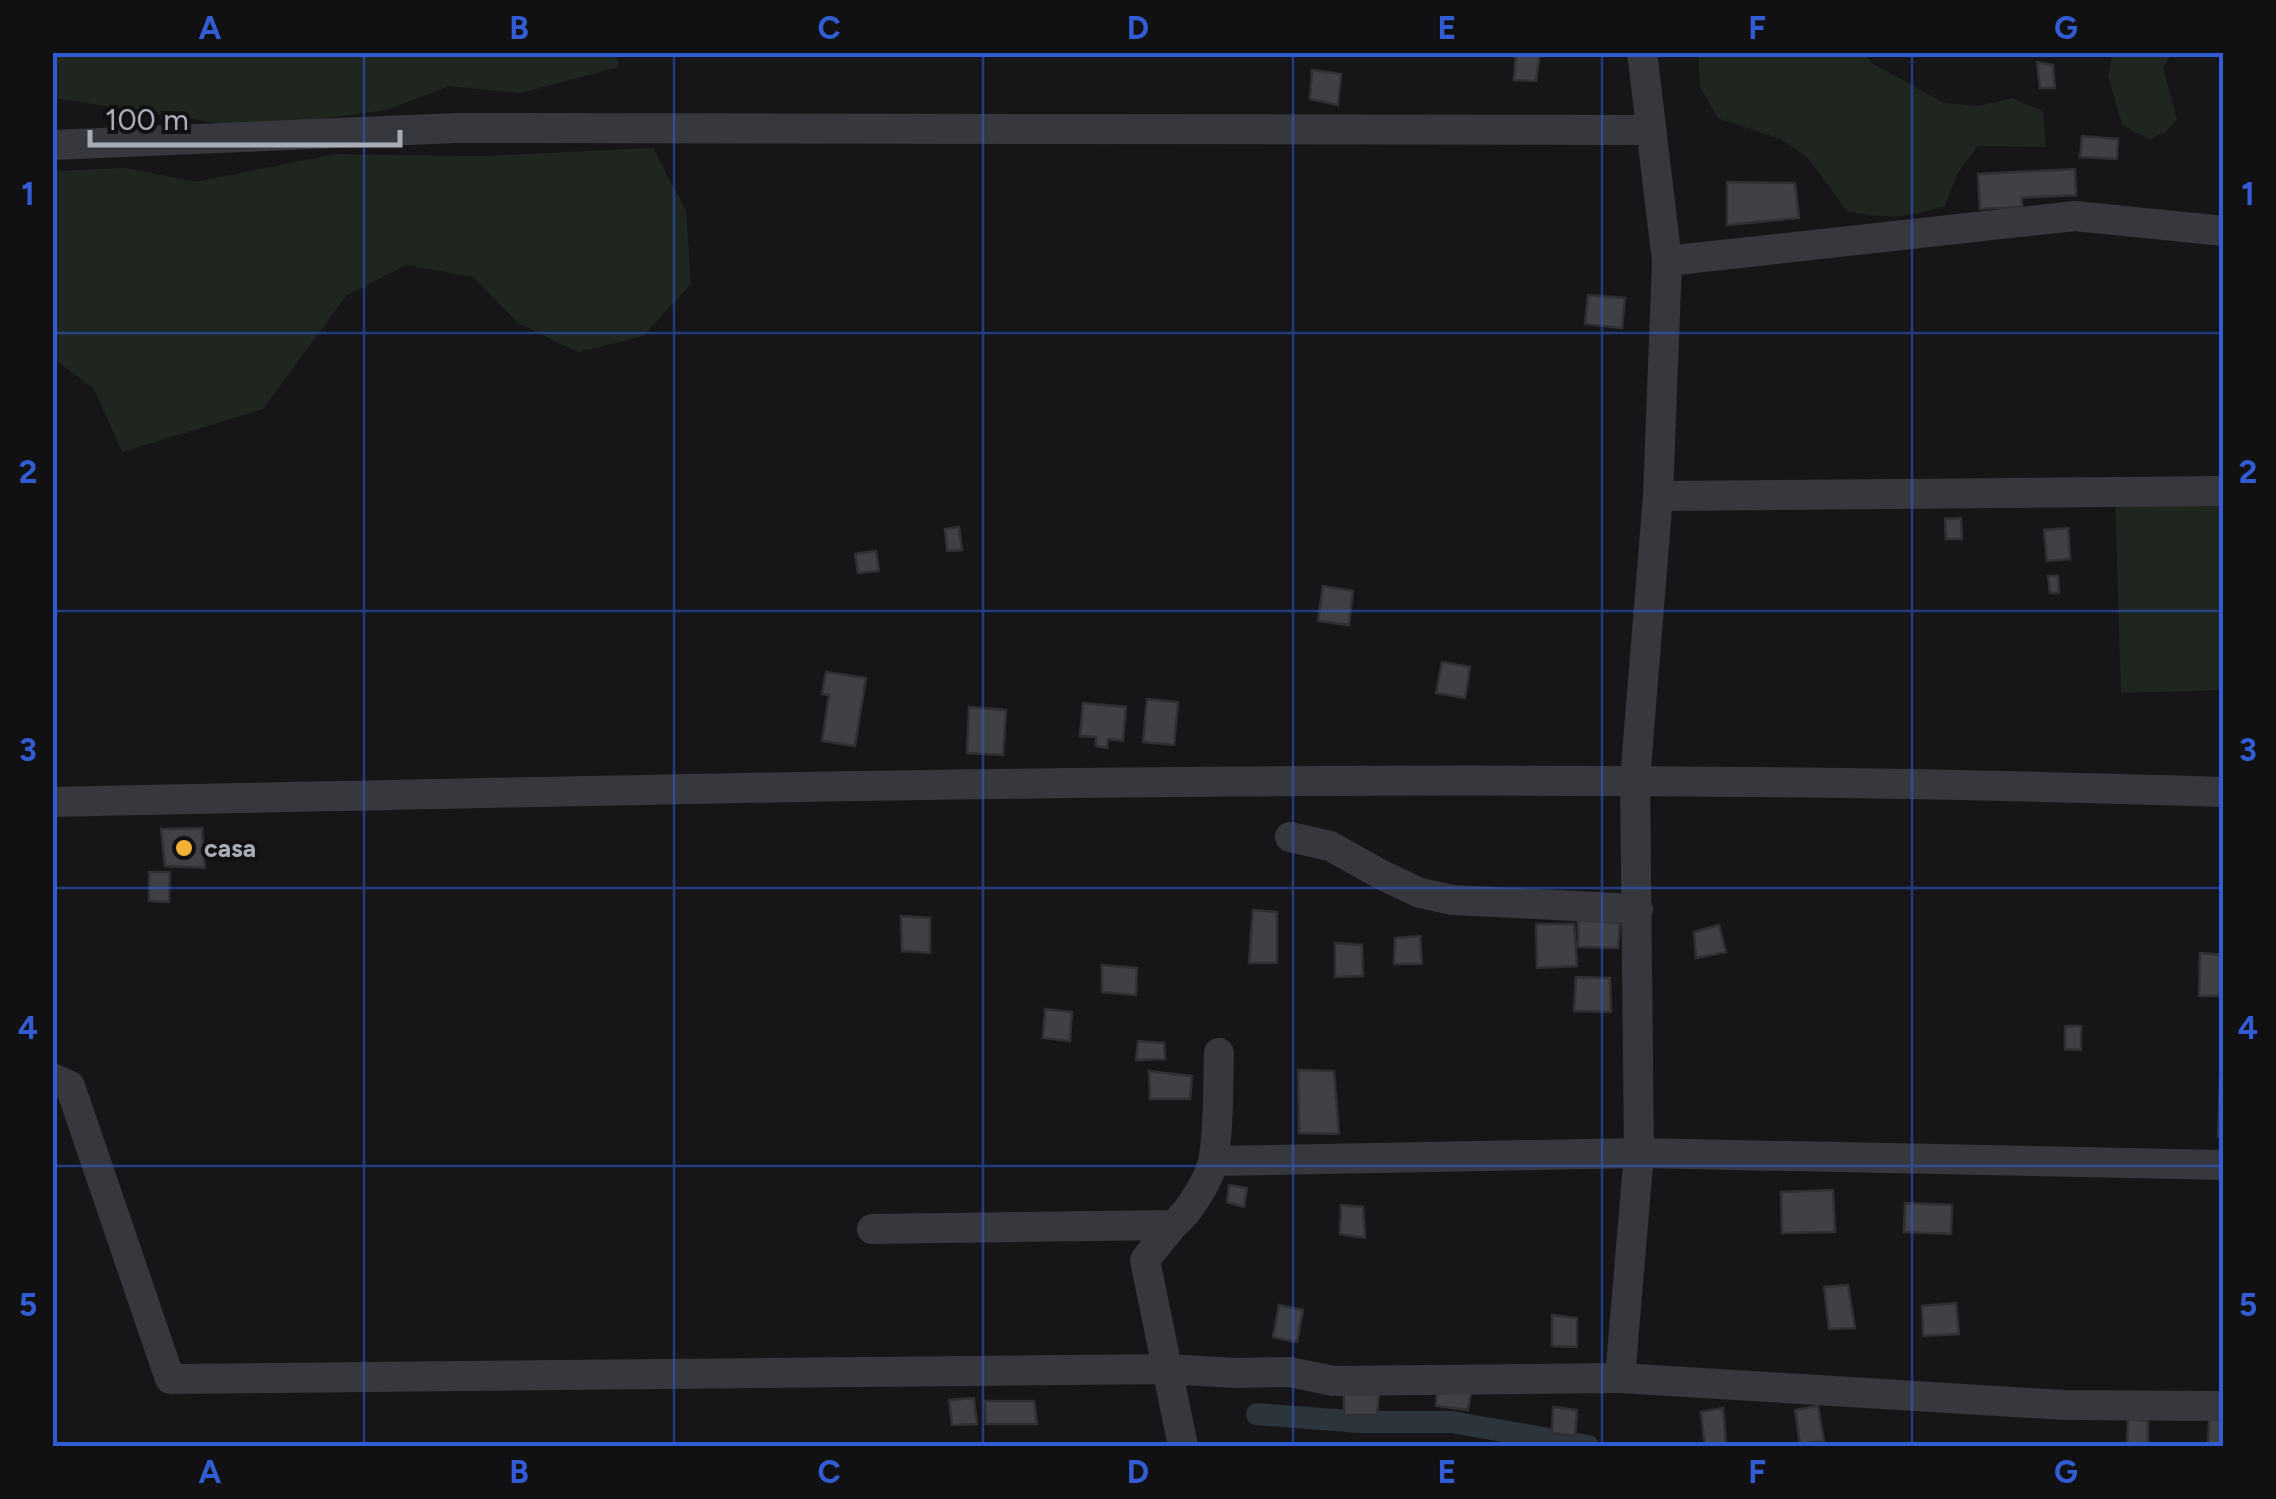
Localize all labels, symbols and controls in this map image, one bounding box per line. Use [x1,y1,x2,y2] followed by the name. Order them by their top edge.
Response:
[199,9,222,47] text: A
[509,9,529,47] text: B
[817,9,841,47] text: C
[1127,9,1149,47] text: D
[1438,9,1456,47] text: E
[1748,9,1766,47] text: F
[2054,9,2078,47] text: G
[90,85,400,147] scale bar
[105,101,189,138] text: 100 m
[21,175,35,213] text: 1
[2241,175,2255,213] text: 1
[19,453,37,491] text: 2
[2239,453,2257,491] text: 2
[19,731,37,769] text: 3
[2239,731,2257,769] text: 3
[204,833,256,863] place label: casa
[173,837,195,859] marker: casa
[18,1009,38,1047] text: 4
[2238,1009,2258,1047] text: 4
[19,1286,37,1324] text: 5
[2239,1286,2257,1324] text: 5
[199,1453,222,1491] text: A
[509,1453,529,1491] text: B
[817,1453,841,1491] text: C
[1127,1453,1149,1491] text: D
[1438,1453,1456,1491] text: E
[1748,1453,1766,1491] text: F
[2054,1453,2078,1491] text: G

